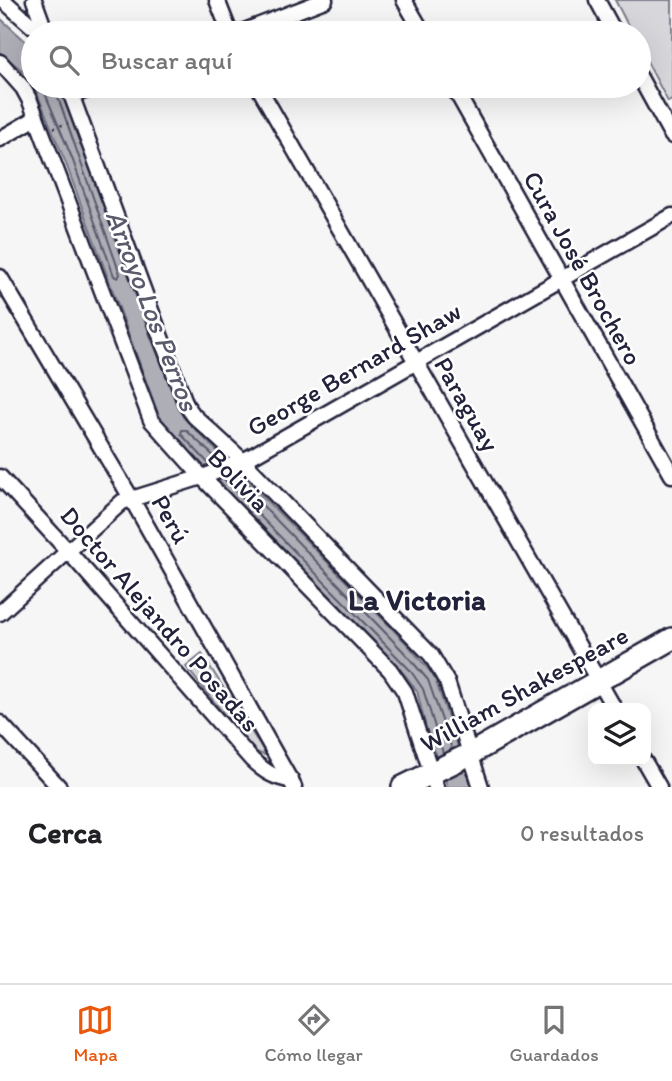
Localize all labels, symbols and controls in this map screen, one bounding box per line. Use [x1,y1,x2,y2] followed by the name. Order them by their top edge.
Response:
[21,21,651,98] search box
[45,41,83,79] icon: search
[101,44,232,76] text: Buscar aquí
[516,165,650,371] street label: Cura José Brochero
[99,205,208,417] water label: Arroyo Los Perros
[241,295,467,443] street label: George Bernard Shaw
[427,351,507,457] street label: Paraguay
[201,441,277,519] street label: Bolivia
[144,489,198,549] street label: Perú
[53,500,267,738] street label: Doctor Alejandro Posadas
[348,581,486,618] district label: La Victoria
[414,619,634,759] street label: William Shakespeare
[588,703,651,766] map controls
[588,703,651,766] button: layers
[28,814,102,851] text: Cerca
[520,819,644,847] text: 0 resultados
[73,1001,118,1066] tab: Mapa
[264,1001,363,1066] tab: Cómo llegar
[510,1001,599,1066] tab: Guardados

